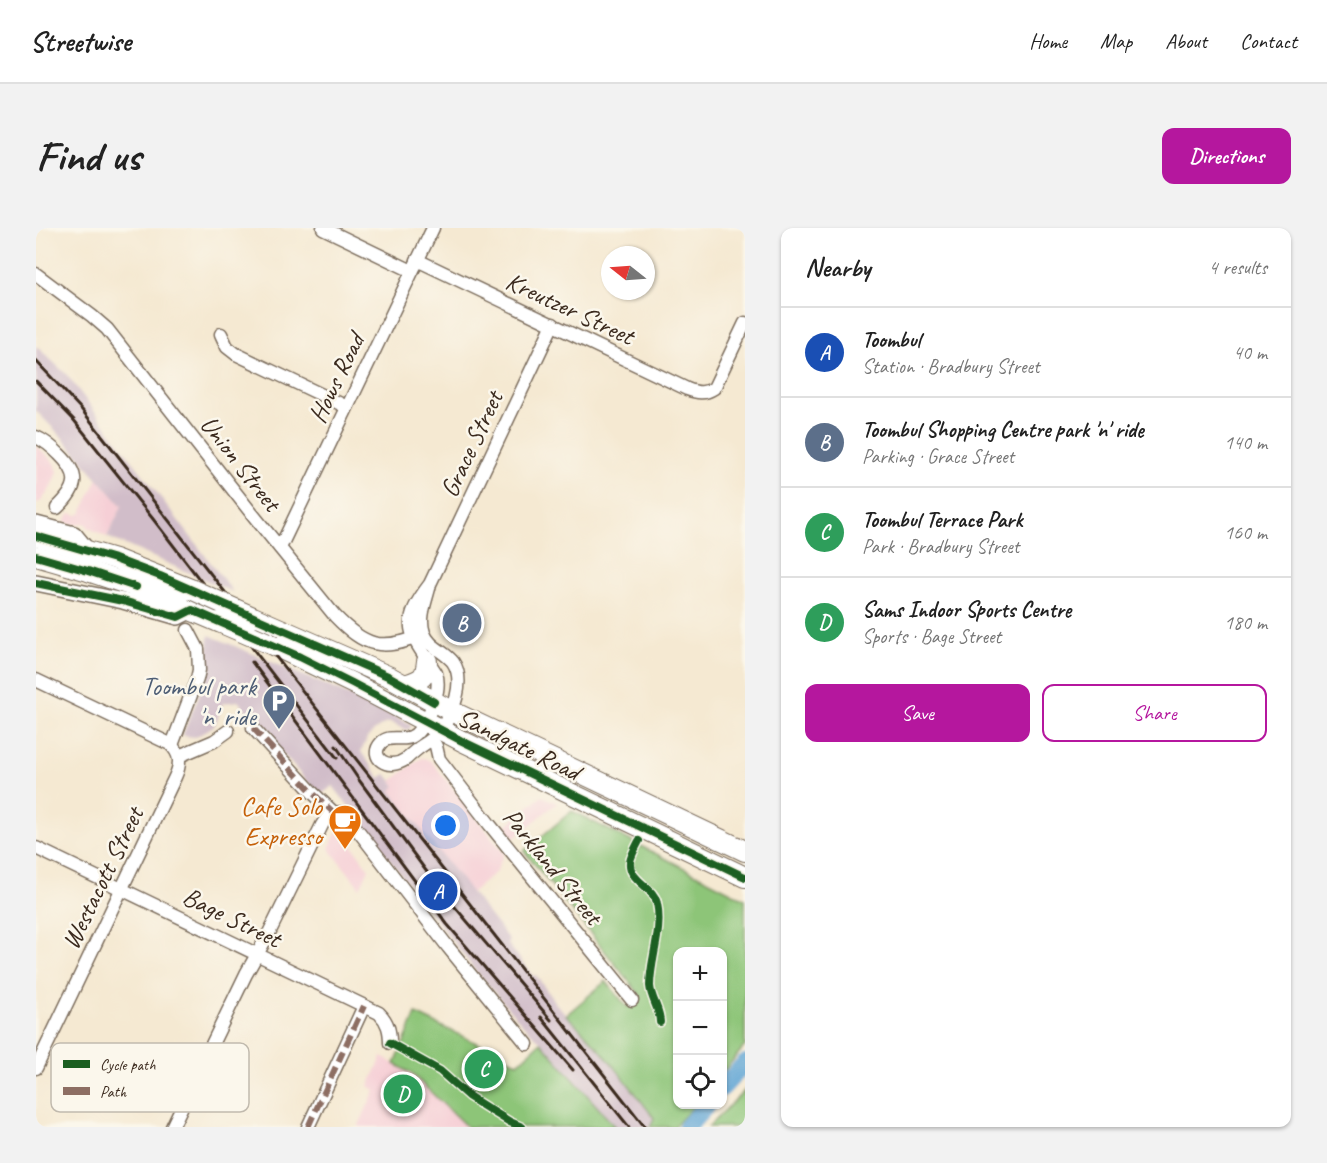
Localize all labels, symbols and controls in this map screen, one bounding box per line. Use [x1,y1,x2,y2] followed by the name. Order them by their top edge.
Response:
[30,24,131,59] text: Streetwise
[1029,28,1067,54] text: Home
[1100,28,1132,54] text: Map
[1165,28,1207,54] text: About
[1240,28,1297,54] text: Contact
[1162,128,1291,184] button: Directions
[36,130,141,183] text: Find us
[601,246,655,300] north arrow
[805,251,870,284] text: Nearby
[1208,255,1267,280] text: 4 results
[501,264,641,353] street label: Kreutzer Street
[301,325,374,428] street label: Hows Road
[862,326,920,354] text: Toombul
[819,340,830,365] text: A
[1233,340,1267,365] text: 40 m
[862,354,1040,379] text: Station · Bradbury Street
[433,384,511,502] street label: Grace Street
[193,409,290,520] street label: Union Street
[862,416,1144,444] text: Toombul Shopping Centre park 'n' ride
[819,430,830,455] text: B
[1224,430,1267,455] text: 140 m
[862,444,1014,469] text: Parking · Grace Street
[862,506,1022,534] text: Toombul Terrace Park
[820,520,829,545] text: C
[1224,520,1267,545] text: 160 m
[862,534,1019,559] text: Park · Bradbury Street
[862,596,1071,624] text: Sams Indoor Sports Centre
[442,600,482,646] pin: B
[819,610,830,635] text: D
[1224,610,1267,635] text: 180 m
[862,624,1001,649] text: Sports · Bage Street
[142,670,259,733] place label: Toombul park 'n' ride
[261,683,297,730] parking icon: Toombul park 'n' ride
[805,684,1030,742] button: Save
[1042,684,1267,742] button: Share
[452,701,589,790] street label: Sandgate Road
[241,790,325,853] place label: Cafe Solo Expresso
[54,800,152,955] street label: Westacott Street
[496,801,611,933] street label: Parkland Street
[327,803,363,850] cafe icon: Cafe Solo Expresso
[431,811,460,840] your location
[418,868,458,914] pin: A
[177,880,288,956] street label: Bage Street
[673,947,727,1109] map controls
[673,947,727,1001] button: +
[673,1001,727,1055] button: −
[51,1043,249,1112] legend
[464,1046,504,1092] pin: C
[100,1055,156,1075] text: Cycle path
[673,1055,727,1109] button: locate
[384,1072,422,1116] pin: D
[100,1082,127,1102] text: Path

